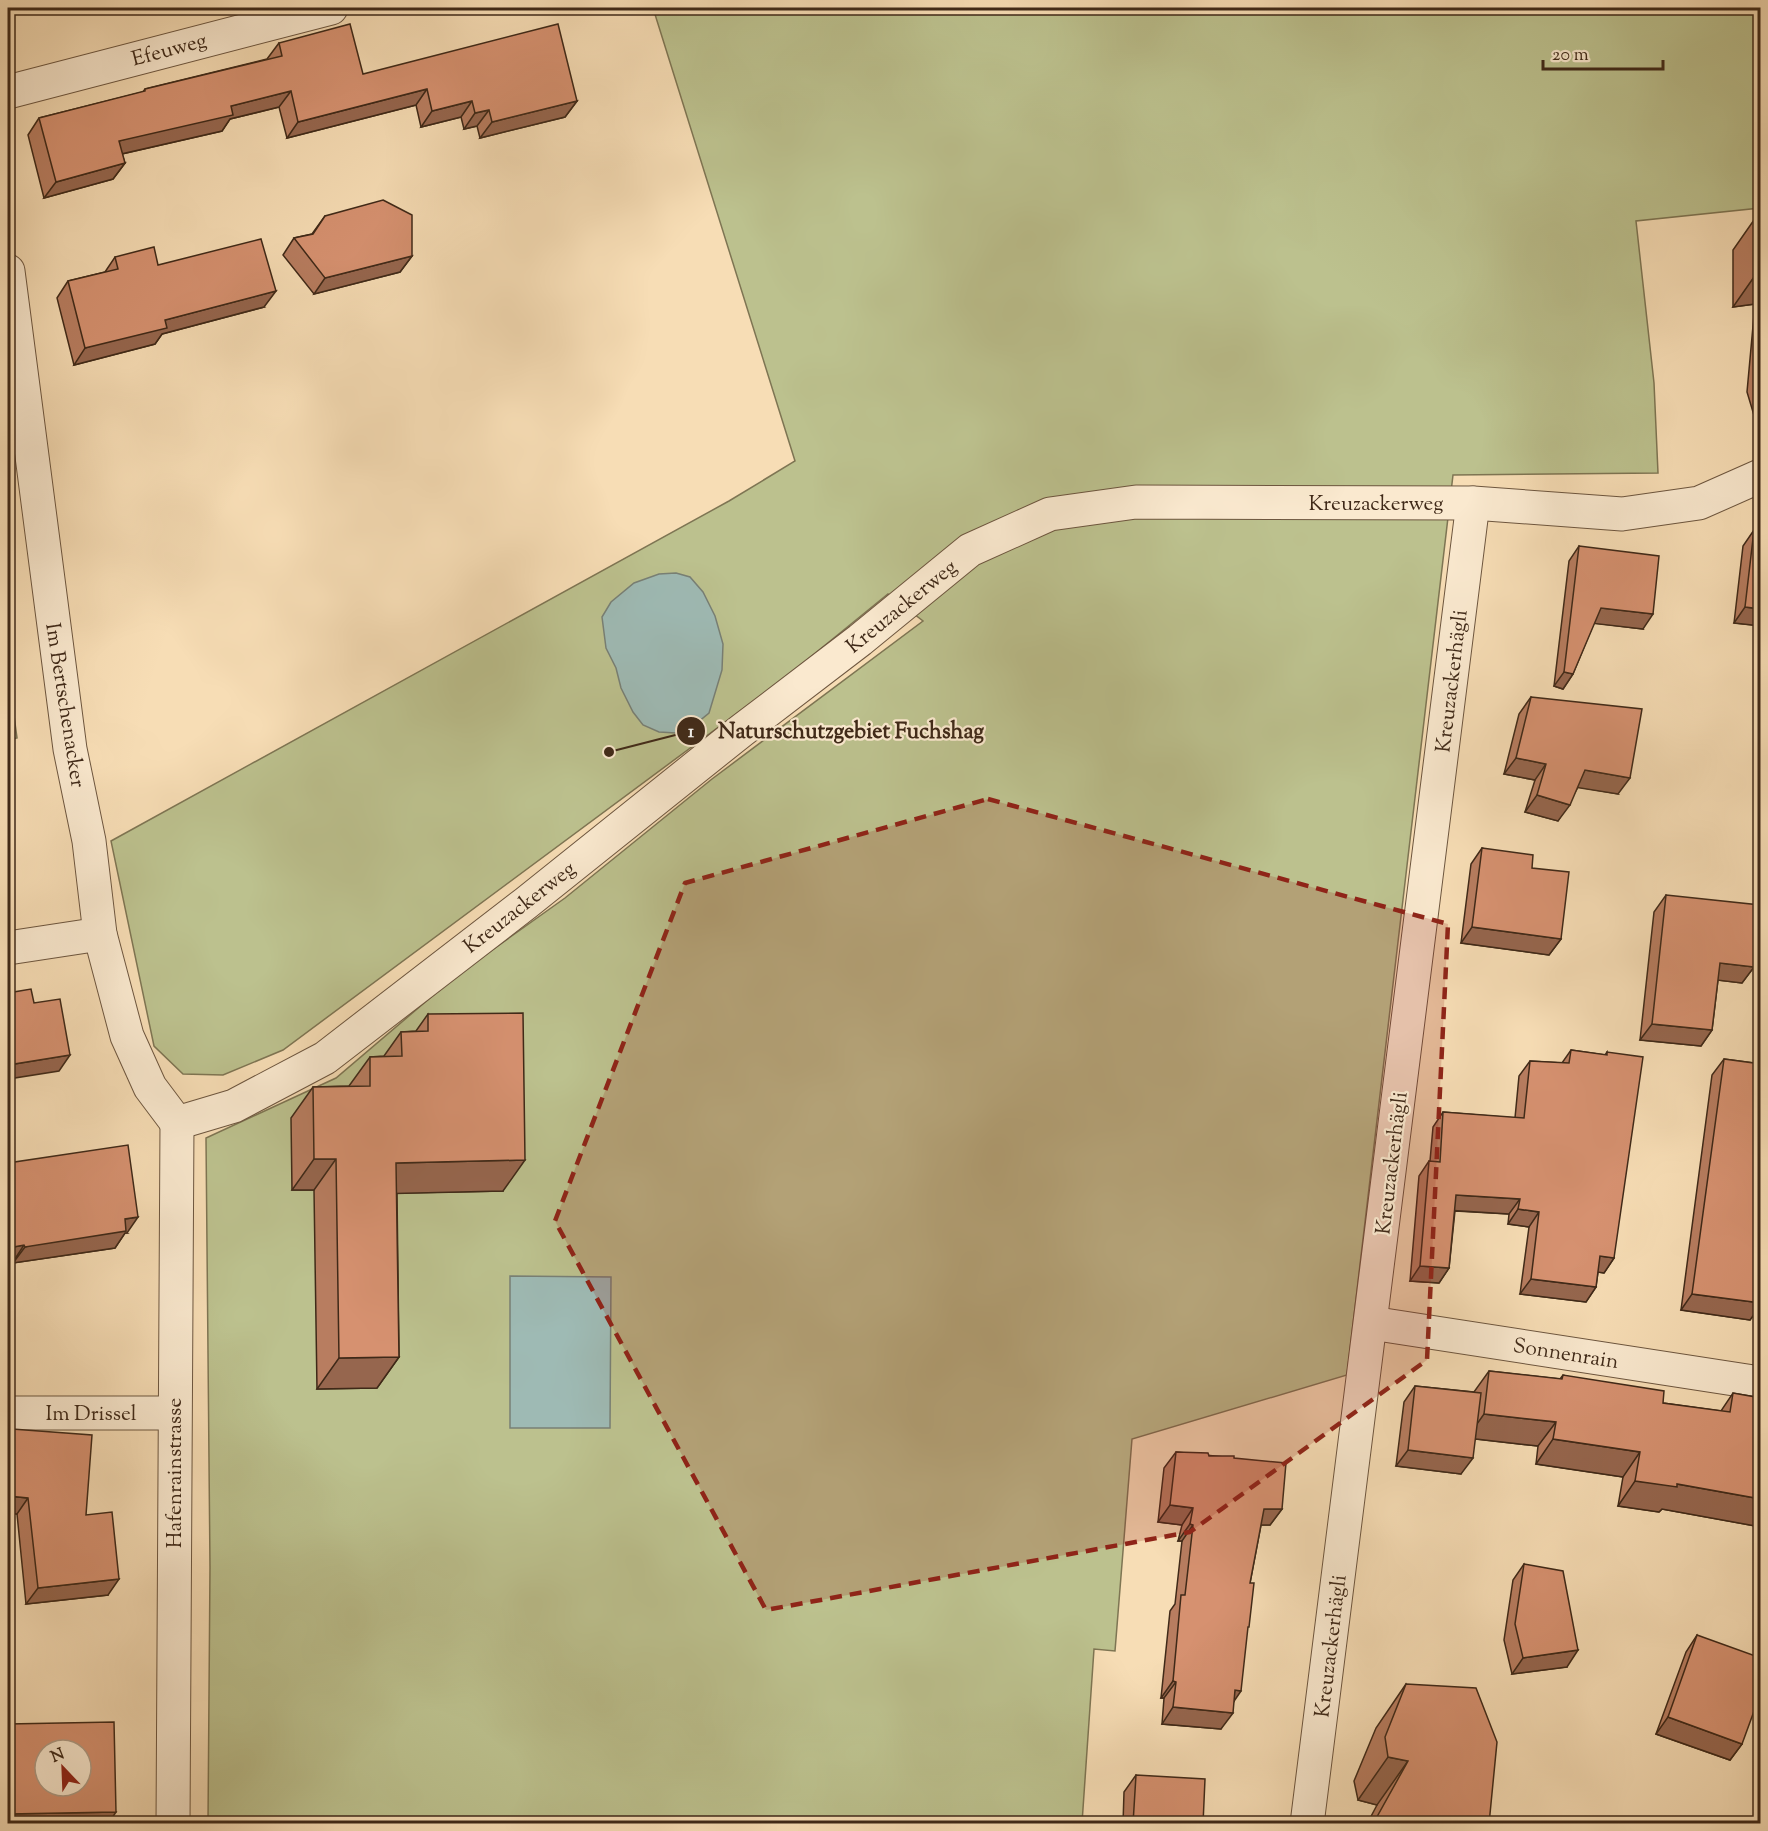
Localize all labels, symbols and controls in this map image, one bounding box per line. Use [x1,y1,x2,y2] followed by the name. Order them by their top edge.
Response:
[129,27,210,75] street label: Efeuweg
[1543,33,1663,71] scale bar
[1552,43,1589,69] text: 20 m
[1308,490,1444,520] street label: Kreuzackerweg
[840,553,964,662] street label: Kreuzackerweg
[1429,608,1477,754] street label: Kreuzackerhägli
[36,621,92,790] street label: Im Bertschenacker
[676,711,996,751] callout: Naturschutzgebiet Fuchshag
[718,717,984,749] text: Naturschutzgebiet Fuchshag
[688,720,695,746] text: 1
[458,855,583,962] street label: Kreuzackerweg
[1369,1090,1417,1236] street label: Kreuzackerhägli
[1511,1332,1621,1378] street label: Sonnenrain
[161,1398,191,1548] street label: Hafenrainstrasse
[45,1400,137,1430] street label: Im Drissel
[1308,1573,1356,1719] street label: Kreuzackerhägli
[33,1738,93,1798] north arrow
[48,1743,69,1770] text: N

